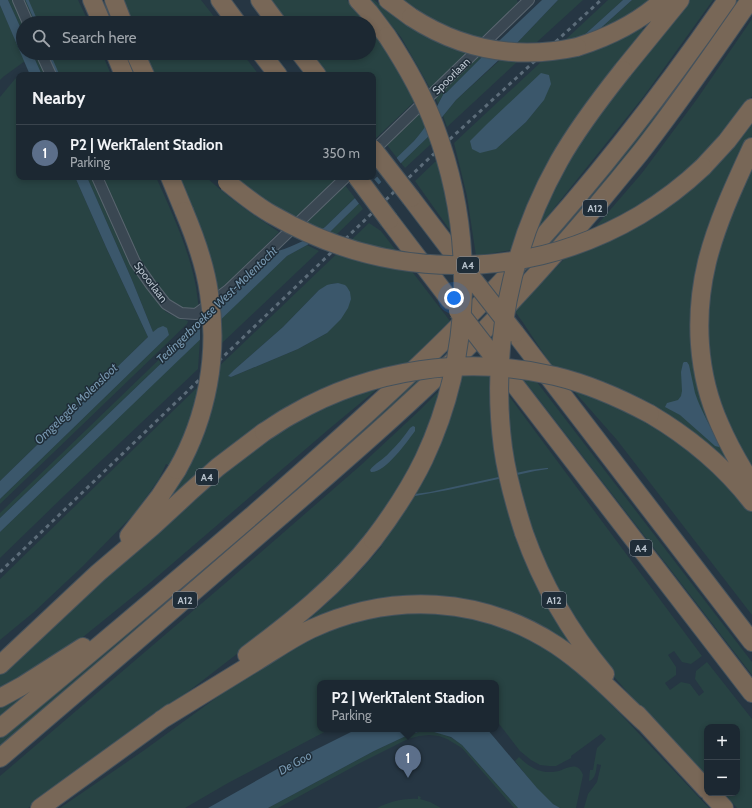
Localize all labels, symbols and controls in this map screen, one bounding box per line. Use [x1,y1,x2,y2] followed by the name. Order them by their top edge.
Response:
[16,16,376,60] search box
[30,27,52,49] icon: search
[62,29,137,47] text: Search here
[429,55,473,97] street label: Spoorlaan
[32,88,85,108] text: Nearby
[70,136,223,154] text: P2 | WerkTalent Stadion
[43,145,47,161] text: 1
[323,145,360,161] text: 350 m
[70,154,110,170] text: Parking
[583,200,607,216] road number: A12
[153,243,281,366] water label: Tedingerbroekse West-Molentocht
[457,257,479,273] road number: A4
[131,259,171,305] street label: Spoorlaan
[444,288,464,308] your location
[31,360,121,447] water label: Omgelegde Molensloot
[196,469,218,485] road number: A4
[630,540,652,556] road number: A4
[173,592,197,608] road number: A12
[542,592,566,608] road number: A12
[317,680,499,732] popup
[332,689,484,707] text: P2 | WerkTalent Stadion
[332,707,371,723] text: Parking
[704,724,740,796] map controls
[704,724,740,760] button: +
[395,745,421,778] pin: 1
[275,747,314,778] water label: De Goo
[704,760,740,796] button: −

